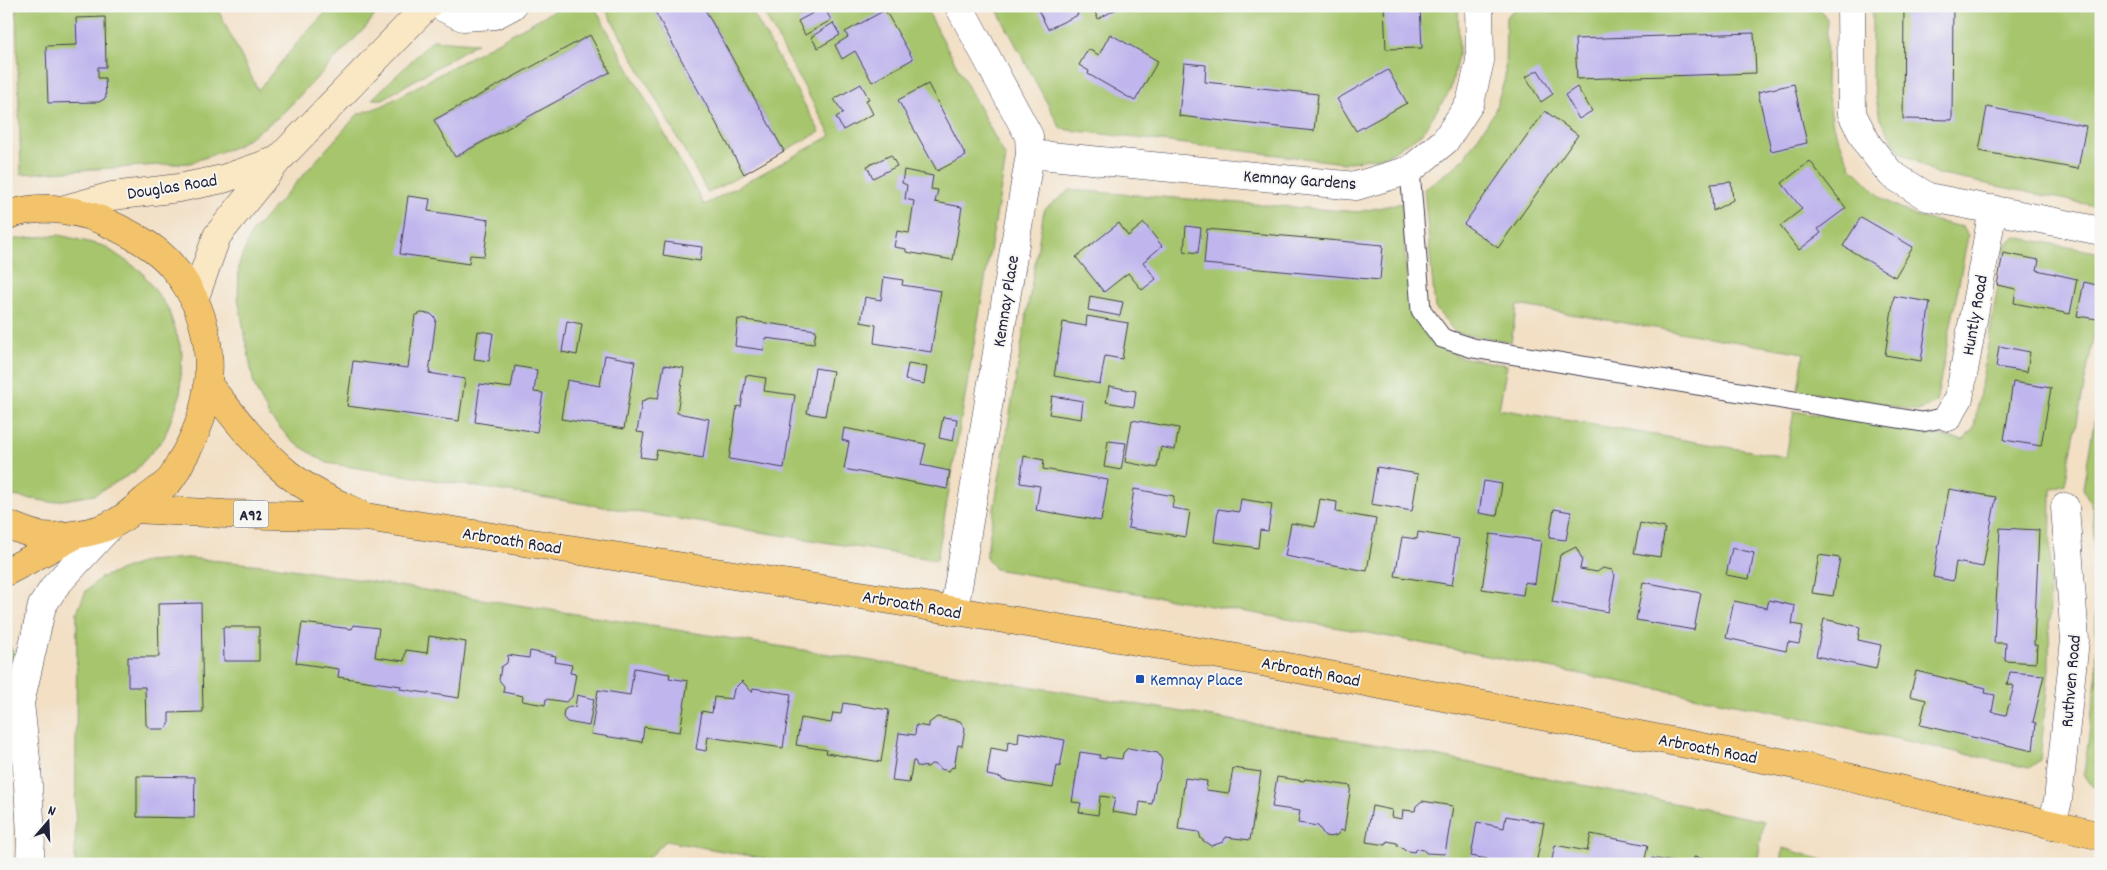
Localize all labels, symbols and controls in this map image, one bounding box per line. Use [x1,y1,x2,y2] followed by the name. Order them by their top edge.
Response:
[1242,165,1357,198] street label: Kemnay Gardens
[125,169,219,208] street label: Douglas Road
[988,254,1027,349] street label: Kemnay Place
[1957,273,1996,358] street label: Huntly Road
[234,500,268,528] road number: A92
[460,522,563,563] street label: Arbroath Road
[860,585,963,627] street label: Arbroath Road
[2056,634,2089,729] street label: Ruthven Road
[1259,652,1362,695] street label: Arbroath Road
[1150,669,1243,694] place label: Kemnay Place
[1134,673,1146,685] marker: Kemnay Place
[1656,729,1759,772] street label: Arbroath Road
[22,798,72,848] north arrow
[45,801,58,822] text: N

